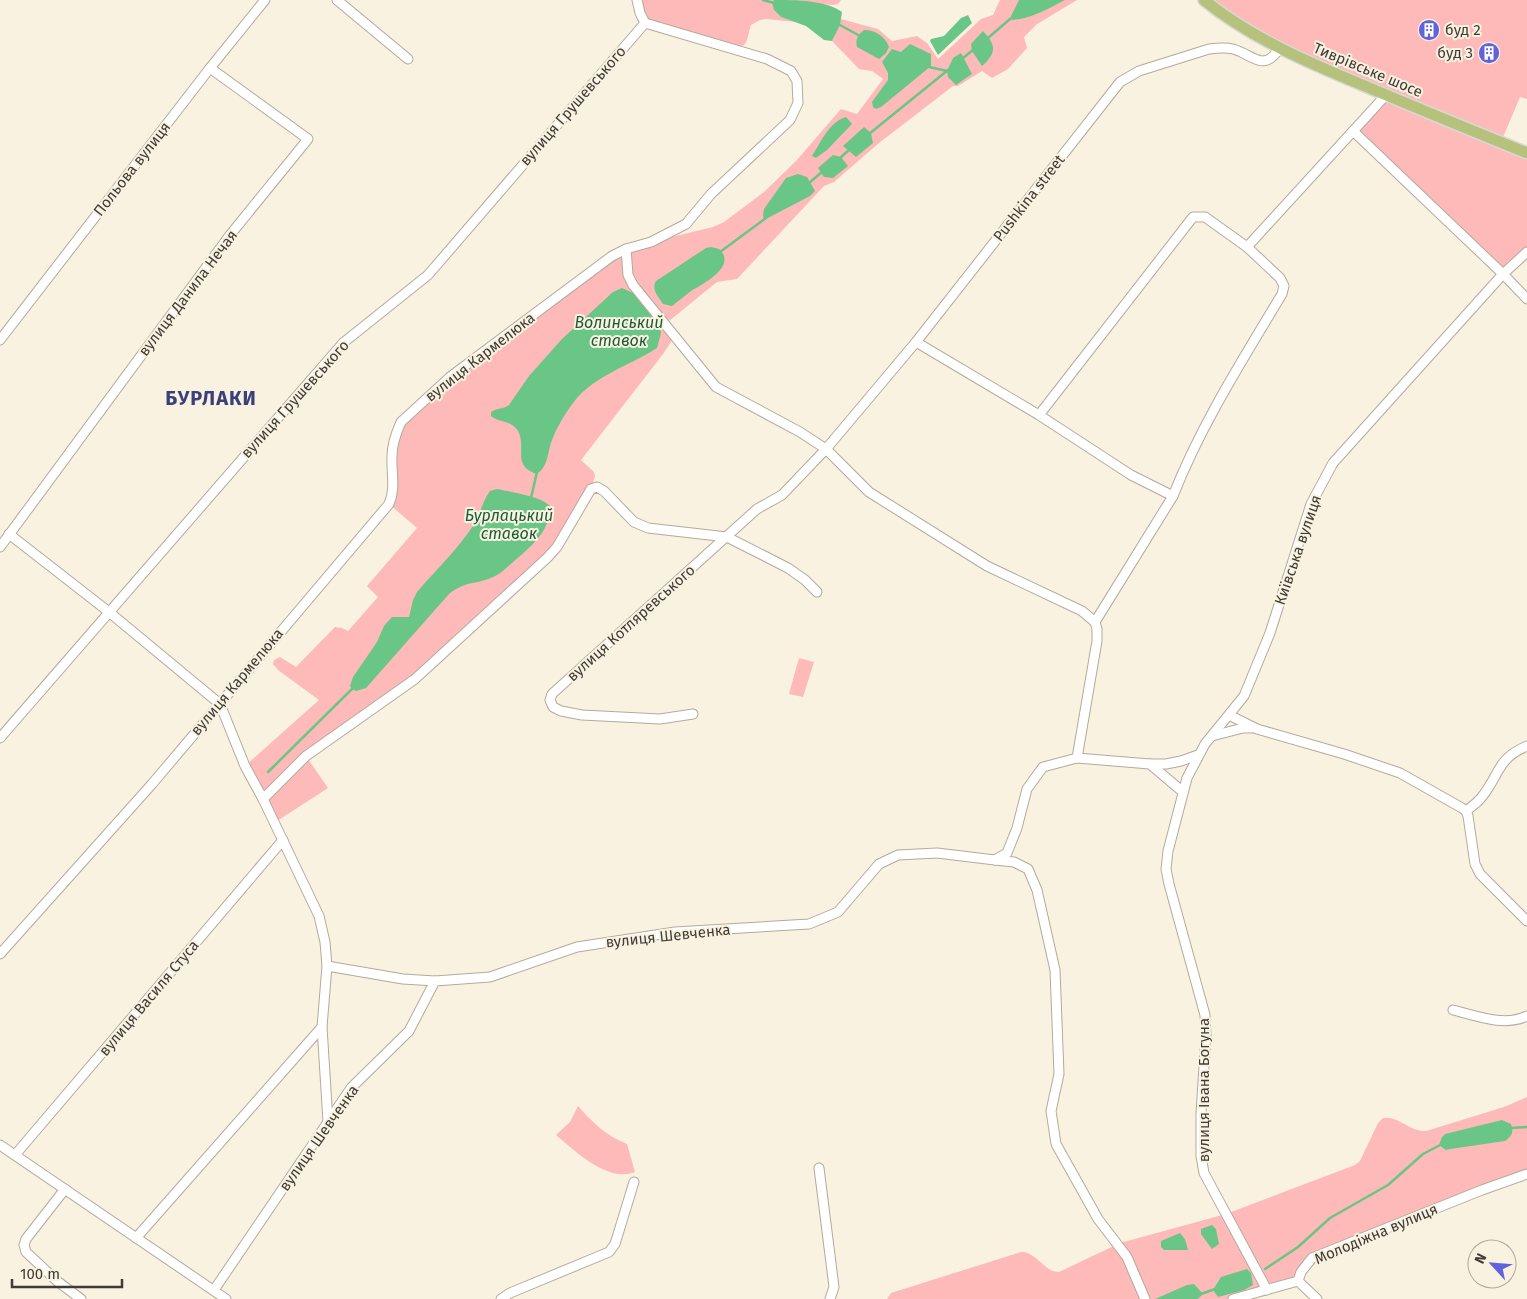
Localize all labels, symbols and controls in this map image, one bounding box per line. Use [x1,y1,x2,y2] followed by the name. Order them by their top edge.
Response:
[1417,18,1441,42] building icon: буд 2
[1445,21,1481,39] place label: буд 2
[1311,39,1425,101] street label: Тиврівське шосе
[1477,41,1501,65] building icon: буд 3
[516,42,630,170] street label: вулиця Грушевського
[1437,44,1473,62] place label: буд 3
[90,118,174,220] street label: Польова вулиця
[990,151,1069,245] street label: Pushkina street
[135,226,241,360] street label: вулиця Данила Нечая
[422,309,538,405] street label: вулиця Кармелюка
[574,313,664,350] water label: Волинський ставок
[237,336,353,462] street label: вулиця Грушевського
[165,386,257,410] district label: БУРЛАКИ
[1271,493,1325,607] street label: Київська вулиця
[465,506,553,543] water label: Бурлацький ставок
[563,561,699,685] street label: вулиця Котляревського
[187,625,287,739] street label: вулиця Кармелюка
[605,920,731,952] street label: вулиця Шевченка
[95,937,203,1059] street label: вулиця Василя Стуса
[1195,1018,1213,1162] street label: вулиця Івана Богуна
[276,1081,362,1195] street label: вулиця Шевченка
[1312,1200,1440,1268] street label: Молодіжна вулиця
[1467,1239,1517,1289] north arrow
[1471,1251,1490,1266] text: N
[12,1256,122,1288] scale bar
[20,1265,60,1283] text: 100 m

